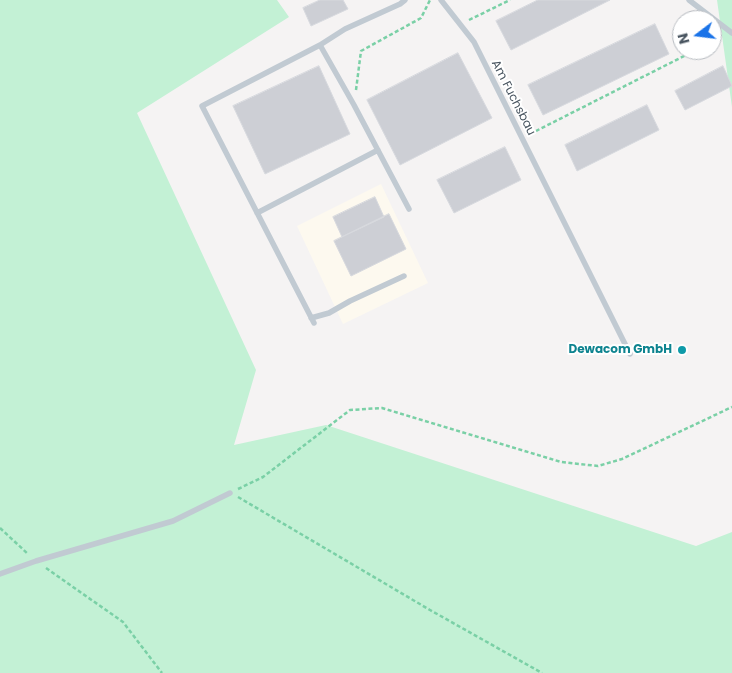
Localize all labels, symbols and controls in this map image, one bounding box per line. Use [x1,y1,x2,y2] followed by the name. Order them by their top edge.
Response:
[672,10,722,60] north arrow
[672,31,694,46] text: N
[488,58,538,138] street label: Am Fuchsbau
[568,343,672,357] place label: Dewacom GmbH
[676,344,688,356] marker: Dewacom GmbH

